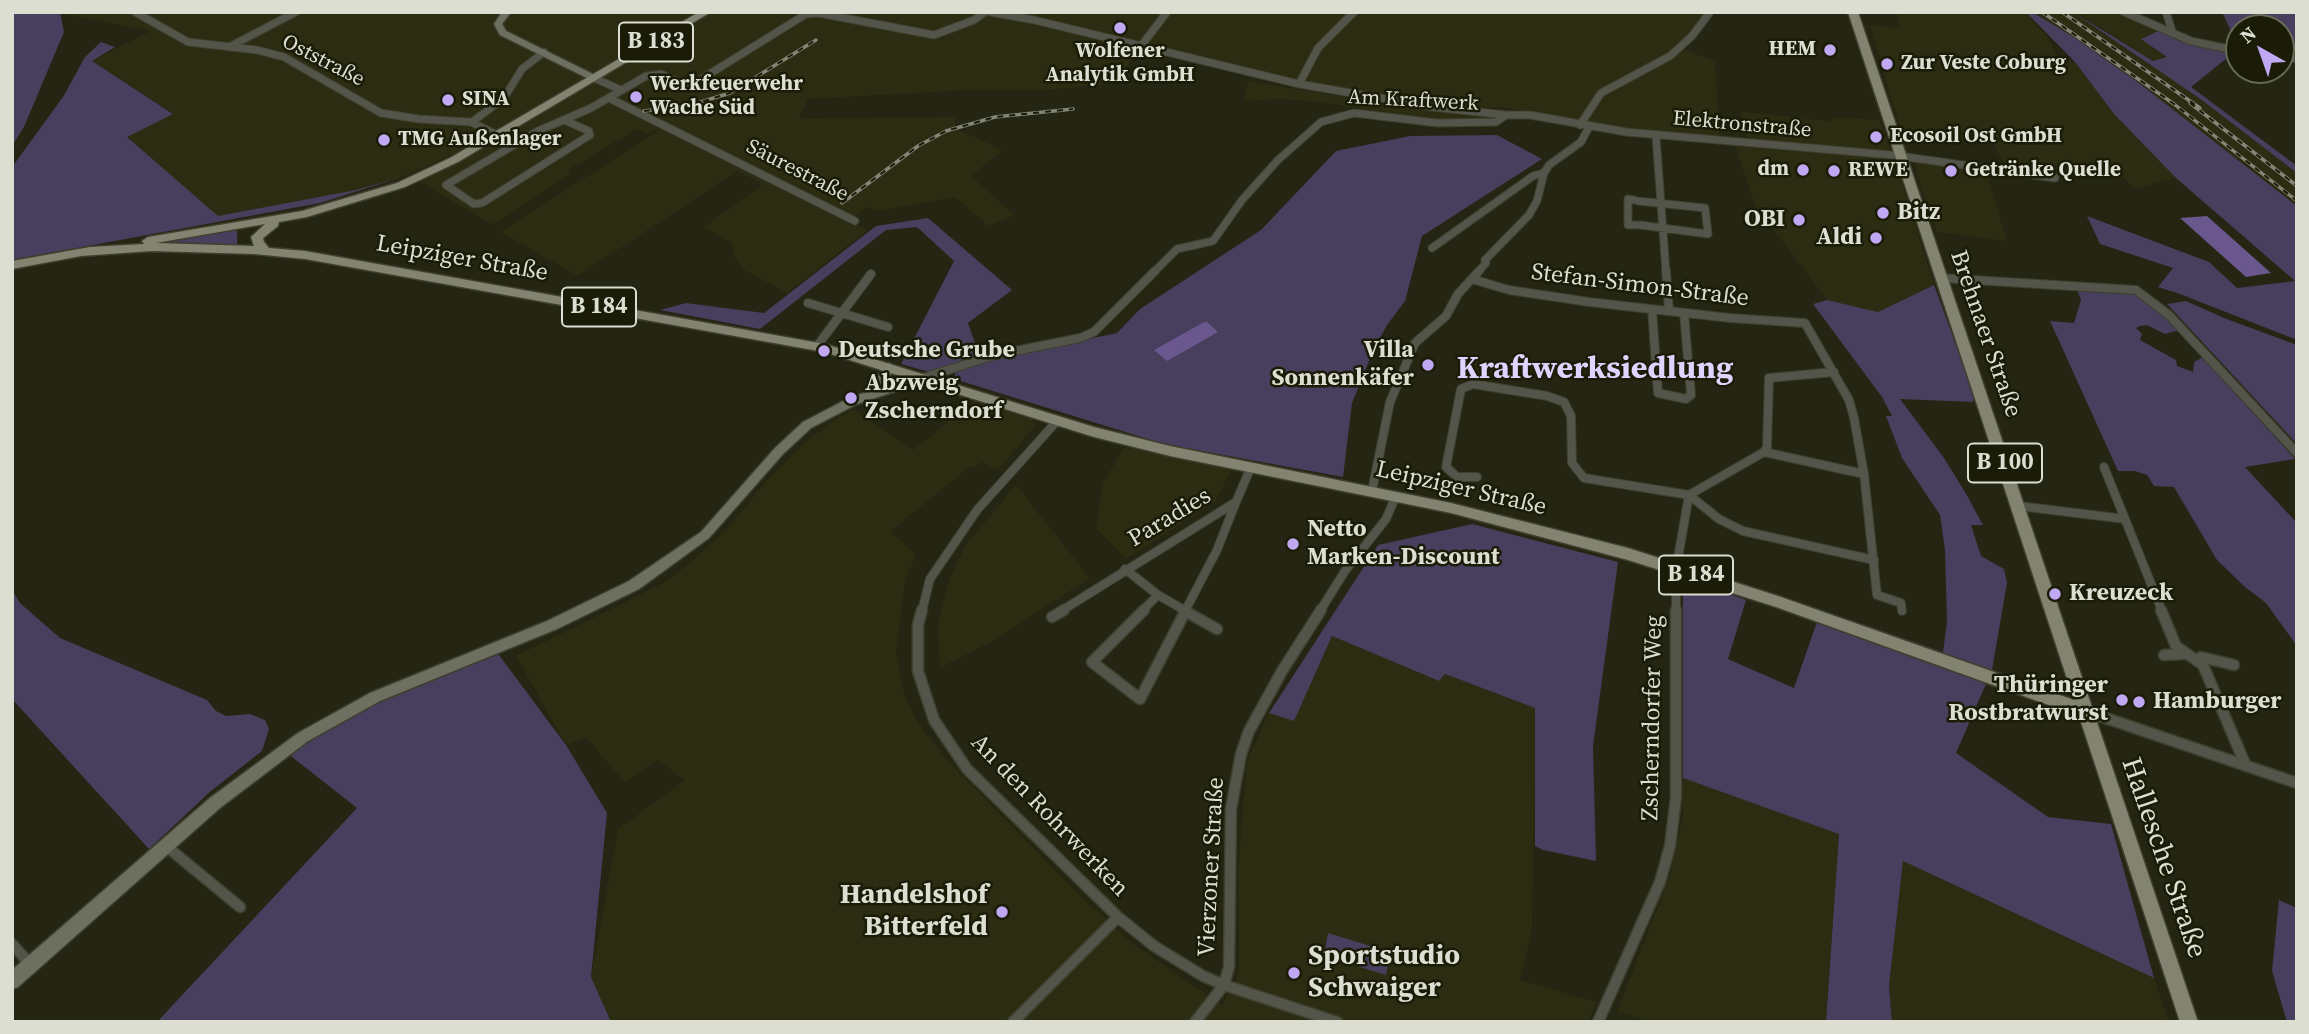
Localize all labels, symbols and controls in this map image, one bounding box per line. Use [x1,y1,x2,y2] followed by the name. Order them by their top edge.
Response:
[2225,14,2295,84] north arrow
[1112,20,1128,36] marker: Wolfener Analytik GmbH
[2234,20,2261,49] text: N
[619,22,693,61] road number: B 183
[278,30,368,92] street label: Oststraße
[1769,37,1816,63] place label: HEM
[1046,39,1194,89] place label: Wolfener Analytik GmbH
[1822,42,1838,58] marker: HEM
[1901,51,2066,77] place label: Zur Veste Coburg
[1879,56,1895,72] marker: Zur Veste Coburg
[650,72,803,122] place label: Werkfeuerwehr Wache Süd
[1347,85,1479,117] street label: Am Kraftwerk
[462,87,510,113] place label: SINA
[628,89,644,105] marker: Werkfeuerwehr Wache Süd
[440,92,456,108] marker: SINA
[1672,106,1812,144] street label: Elektronstraße
[1890,124,2062,150] place label: Ecosoil Ost GmbH
[398,127,562,153] place label: TMG Außenlager
[1868,129,1884,145] marker: Ecosoil Ost GmbH
[376,132,392,148] marker: TMG Außenlager
[742,134,852,208] street label: Säurestraße
[1757,157,1789,183] place label: dm
[1848,158,1908,184] place label: REWE
[1965,158,2121,184] place label: Getränke Quelle
[1795,162,1811,178] marker: dm
[1826,163,1842,179] marker: REWE
[1943,163,1959,179] marker: Getränke Quelle
[1897,199,1940,227] place label: Bitz
[1875,205,1891,221] marker: Bitz
[1744,206,1785,234] place label: OBI
[1791,212,1807,228] marker: OBI
[1816,224,1862,252] place label: Aldi
[374,230,550,288] street label: Leipziger Straße
[1868,230,1884,246] marker: Aldi
[1943,247,2027,421] street label: Brehnaer Straße
[1529,258,1751,314] street label: Stefan-Simon-Straße
[562,288,636,326] road number: B 184
[838,337,1015,365] place label: Deutsche Grube
[1272,337,1414,393] place label: Villa Sonnenkäfer
[816,343,832,359] marker: Deutsche Grube
[1457,351,1733,389] district label: Kraftwerksiedlung
[1420,357,1436,373] marker: Villa Sonnenkäfer
[865,370,1002,426] place label: Abzweig Zscherndorf
[843,390,859,406] marker: Abzweig Zscherndorf
[1968,444,2042,482] road number: B 100
[1373,455,1549,523] street label: Leipziger Straße
[1123,482,1217,554] street label: Paradies
[1307,516,1499,572] place label: Netto Marken-Discount
[1285,536,1301,552] marker: Netto Marken-Discount
[1659,555,1733,594] road number: B 184
[2069,580,2173,608] place label: Kreuzeck
[2047,586,2063,602] marker: Kreuzeck
[1637,615,1669,821] street label: Zscherndorfer Weg
[1948,672,2108,728] place label: Thüringer Rostbratwurst
[2153,688,2282,716] place label: Hamburger
[2114,692,2130,708] marker: Thüringer Rostbratwurst
[2131,694,2147,710] marker: Hamburger
[964,729,1134,903] street label: An den Rohrwerken
[2113,753,2213,963] street label: Hallesche Straße
[1193,776,1231,958] street label: Vierzoner Straße
[840,879,988,945] place label: Handelshof Bitterfeld
[994,904,1010,920] marker: Handelshof Bitterfeld
[1308,940,1460,1006] place label: Sportstudio Schwaiger
[1286,965,1302,981] marker: Sportstudio Schwaiger

